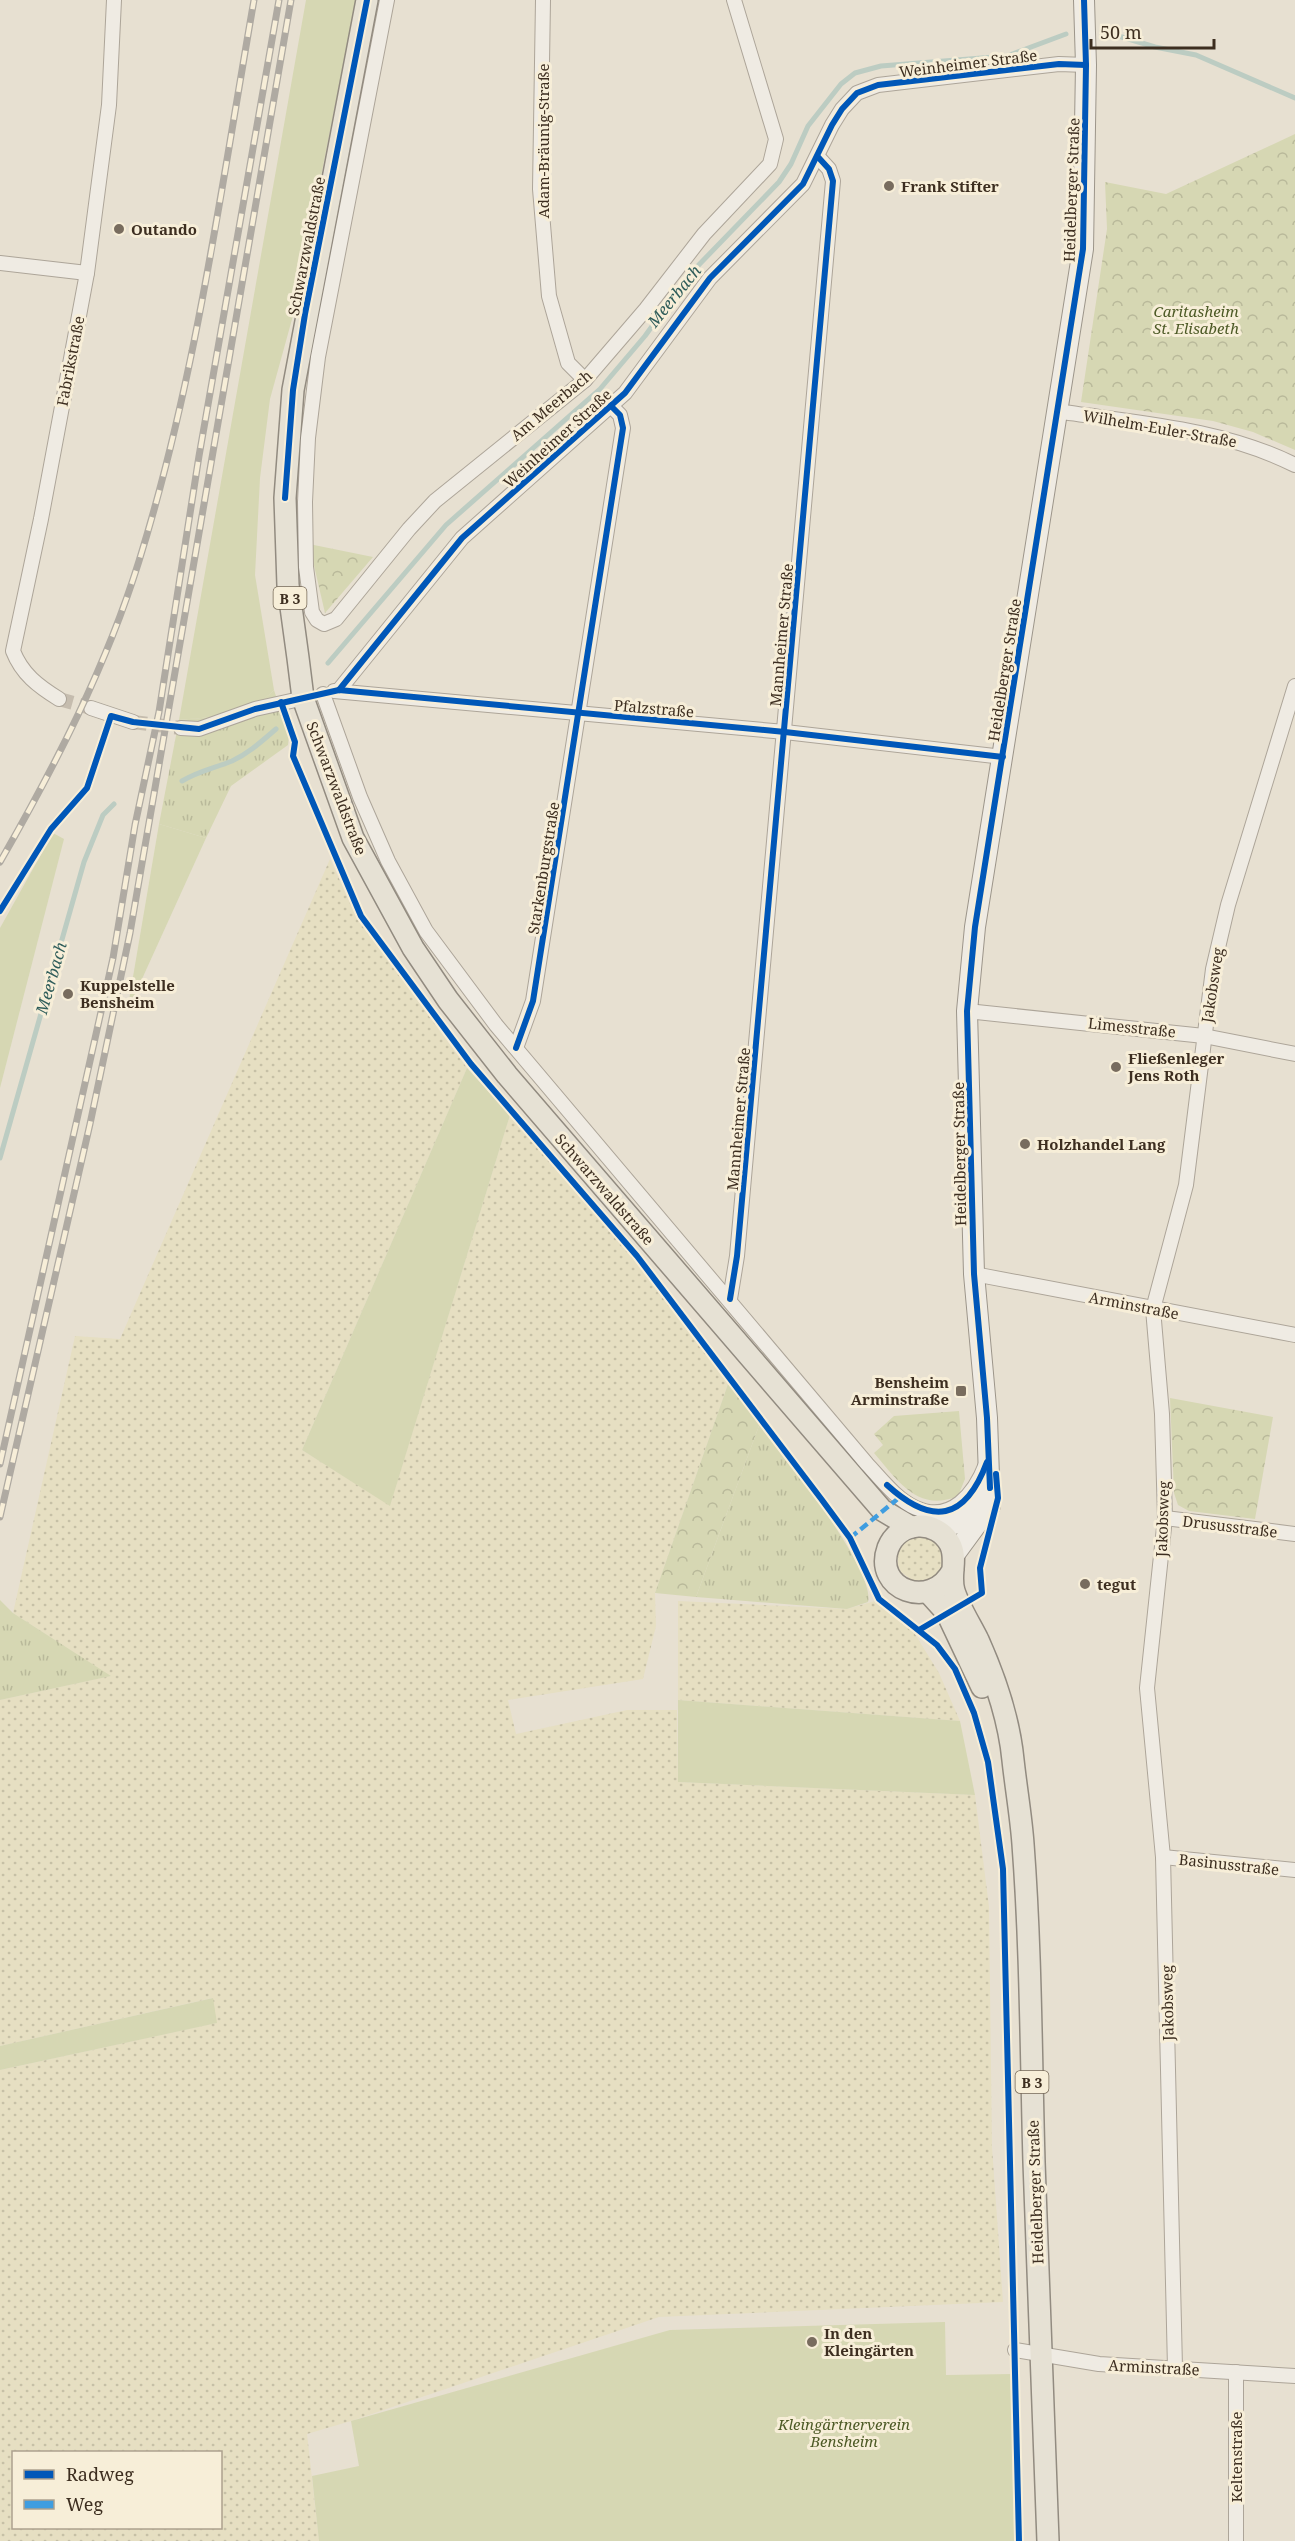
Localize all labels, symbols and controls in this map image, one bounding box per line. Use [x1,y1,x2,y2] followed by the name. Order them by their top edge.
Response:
[1091,12,1214,50] scale bar
[1100,20,1142,44] text: 50 m
[898,45,1038,81] street label: Weinheimer Straße
[533,64,553,218] street label: Adam-Bräunig-Straße
[1058,118,1084,262] street label: Heidelberger Straße
[283,175,329,317] street label: Schwarzwaldstraße
[901,176,999,196] place label: Frank Stifter
[882,179,896,193] marker: Frank Stifter
[131,219,197,239] place label: Outando
[112,222,126,236] marker: Outando
[642,260,706,332] water label: Meerbach
[1153,301,1239,338] park label: Caritasheim St. Elisabeth
[51,314,89,408] street label: Fabrikstraße
[506,365,596,445] street label: Am Meerbach
[499,384,615,492] street label: Weinheimer Straße
[1082,405,1238,451] street label: Wilhelm-Euler-Straße
[765,563,797,707] street label: Mannheimer Straße
[274,587,306,609] road number: B 3
[983,597,1025,743] street label: Heidelberger Straße
[613,695,695,721] street label: Pfalzstraße
[302,718,372,858] street label: Schwarzwaldstraße
[523,800,563,936] street label: Starkenburgstraße
[30,939,72,1018] water label: Meerbach
[1196,946,1228,1025] street label: Jakobsweg
[80,975,175,1012] place label: Kuppelstelle Bensheim
[61,987,75,1001] marker: Kuppelstelle Bensheim
[1087,1012,1177,1042] street label: Limesstraße
[722,1047,754,1191] street label: Mannheimer Straße
[1127,1048,1224,1085] place label: Fließenleger Jens Roth
[1109,1060,1123,1074] marker: Fließenleger Jens Roth
[948,1082,970,1226] street label: Heidelberger Straße
[551,1129,659,1249] street label: Schwarzwaldstraße
[1037,1134,1166,1154] place label: Holzhandel Lang
[1018,1137,1032,1151] marker: Holzhandel Lang
[1087,1286,1181,1324] street label: Arminstraße
[851,1372,949,1409] place label: Bensheim Arminstraße
[954,1384,968,1398] marker: Bensheim Arminstraße
[1151,1481,1173,1558] street label: Jakobsweg
[1181,1510,1279,1542] street label: Drususstraße
[1097,1574,1136,1594] place label: tegut
[1078,1577,1092,1591] marker: tegut
[1178,1849,1280,1879] street label: Basinusstraße
[1156,1965,1178,2042] street label: Jakobsweg
[1016,2071,1048,2093] road number: B 3
[1022,2120,1048,2264] street label: Heidelberger Straße
[824,2323,914,2360] place label: In den Kleingärten
[805,2335,819,2349] marker: In den Kleingärten
[1108,2355,1200,2379] street label: Arminstraße
[1226,2412,1246,2502] street label: Keltenstraße
[777,2414,910,2451] park label: Kleingärtnerverein Bensheim
[12,2451,222,2529] legend
[66,2462,134,2486] text: Radweg
[66,2492,103,2516] text: Weg

